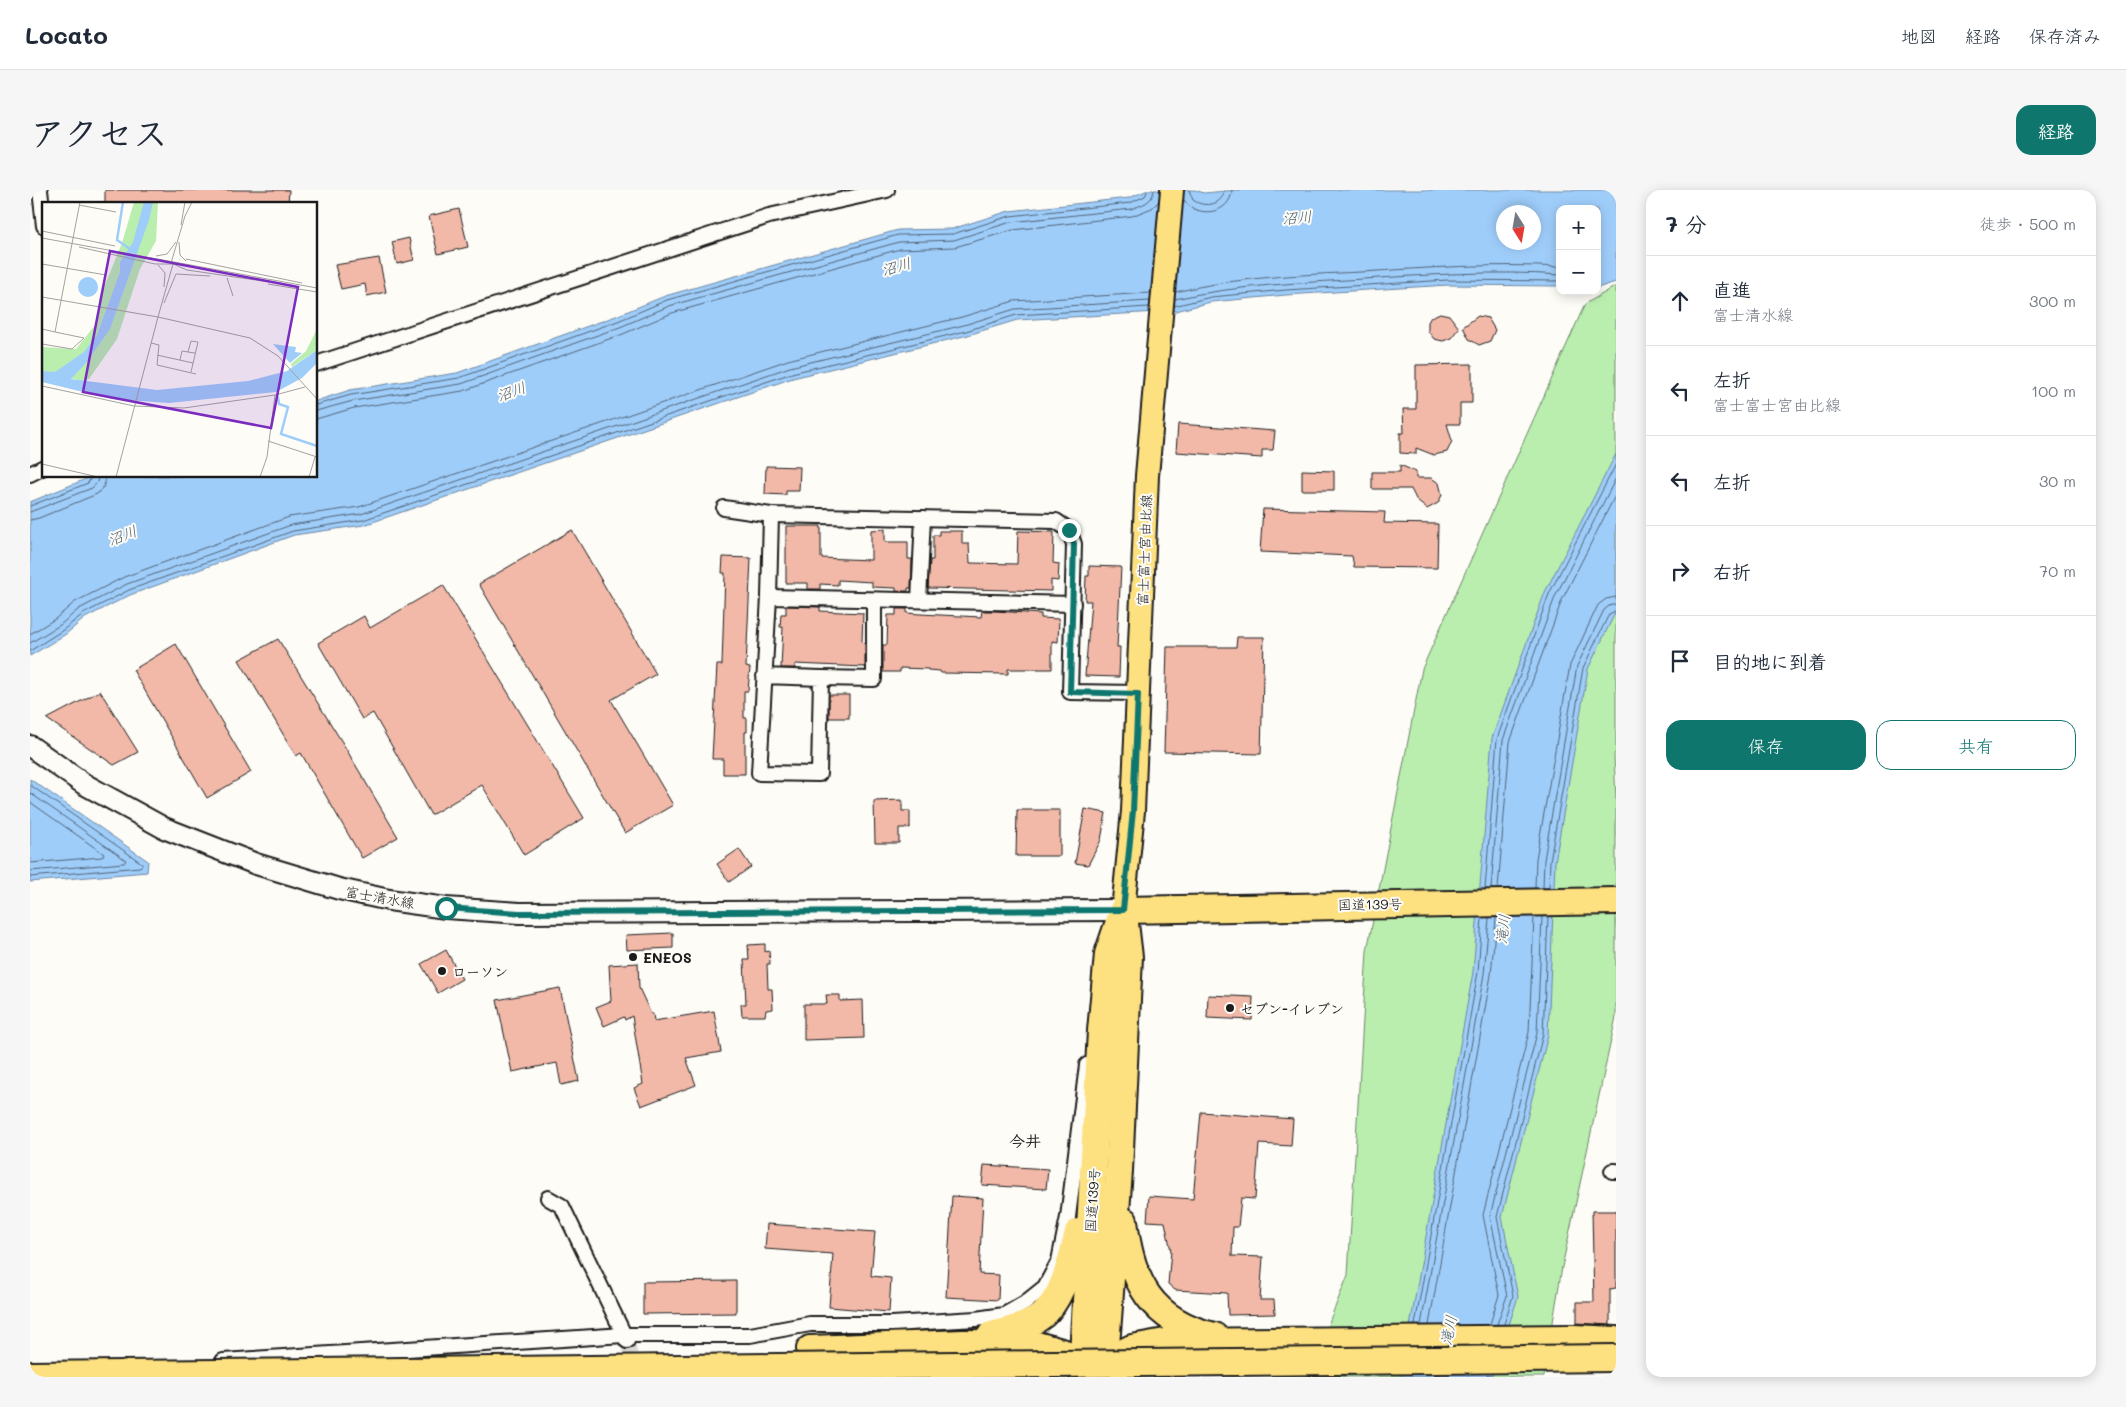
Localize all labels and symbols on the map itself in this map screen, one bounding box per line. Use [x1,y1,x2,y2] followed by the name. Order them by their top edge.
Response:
[42,202,318,478] inset map
[1496,205,1541,250] north arrow
[1281,206,1313,228] water label: 沼川
[879,252,913,280] water label: 沼川
[493,376,529,406] water label: 沼川
[1133,494,1155,606] street label: 富士富士宮由比線
[1058,519,1081,542] route end
[104,520,140,550] water label: 沼川
[344,882,416,912] street label: 富士清水線
[1337,894,1403,914] street label: 国道139号
[435,897,458,920] route start
[1490,913,1514,945] water label: 滝川
[643,948,692,967] place label: ENEOS
[627,951,639,963] marker: ENEOS
[452,962,508,981] place label: ローソン
[436,965,448,977] marker: ローソン
[1240,999,1344,1018] place label: セブン-イレブン
[1224,1002,1236,1014] marker: セブン-イレブン
[1009,1130,1041,1151] district label: 今井
[1080,1167,1104,1233] street label: 国道139号
[1435,1313,1461,1347] water label: 滝川

